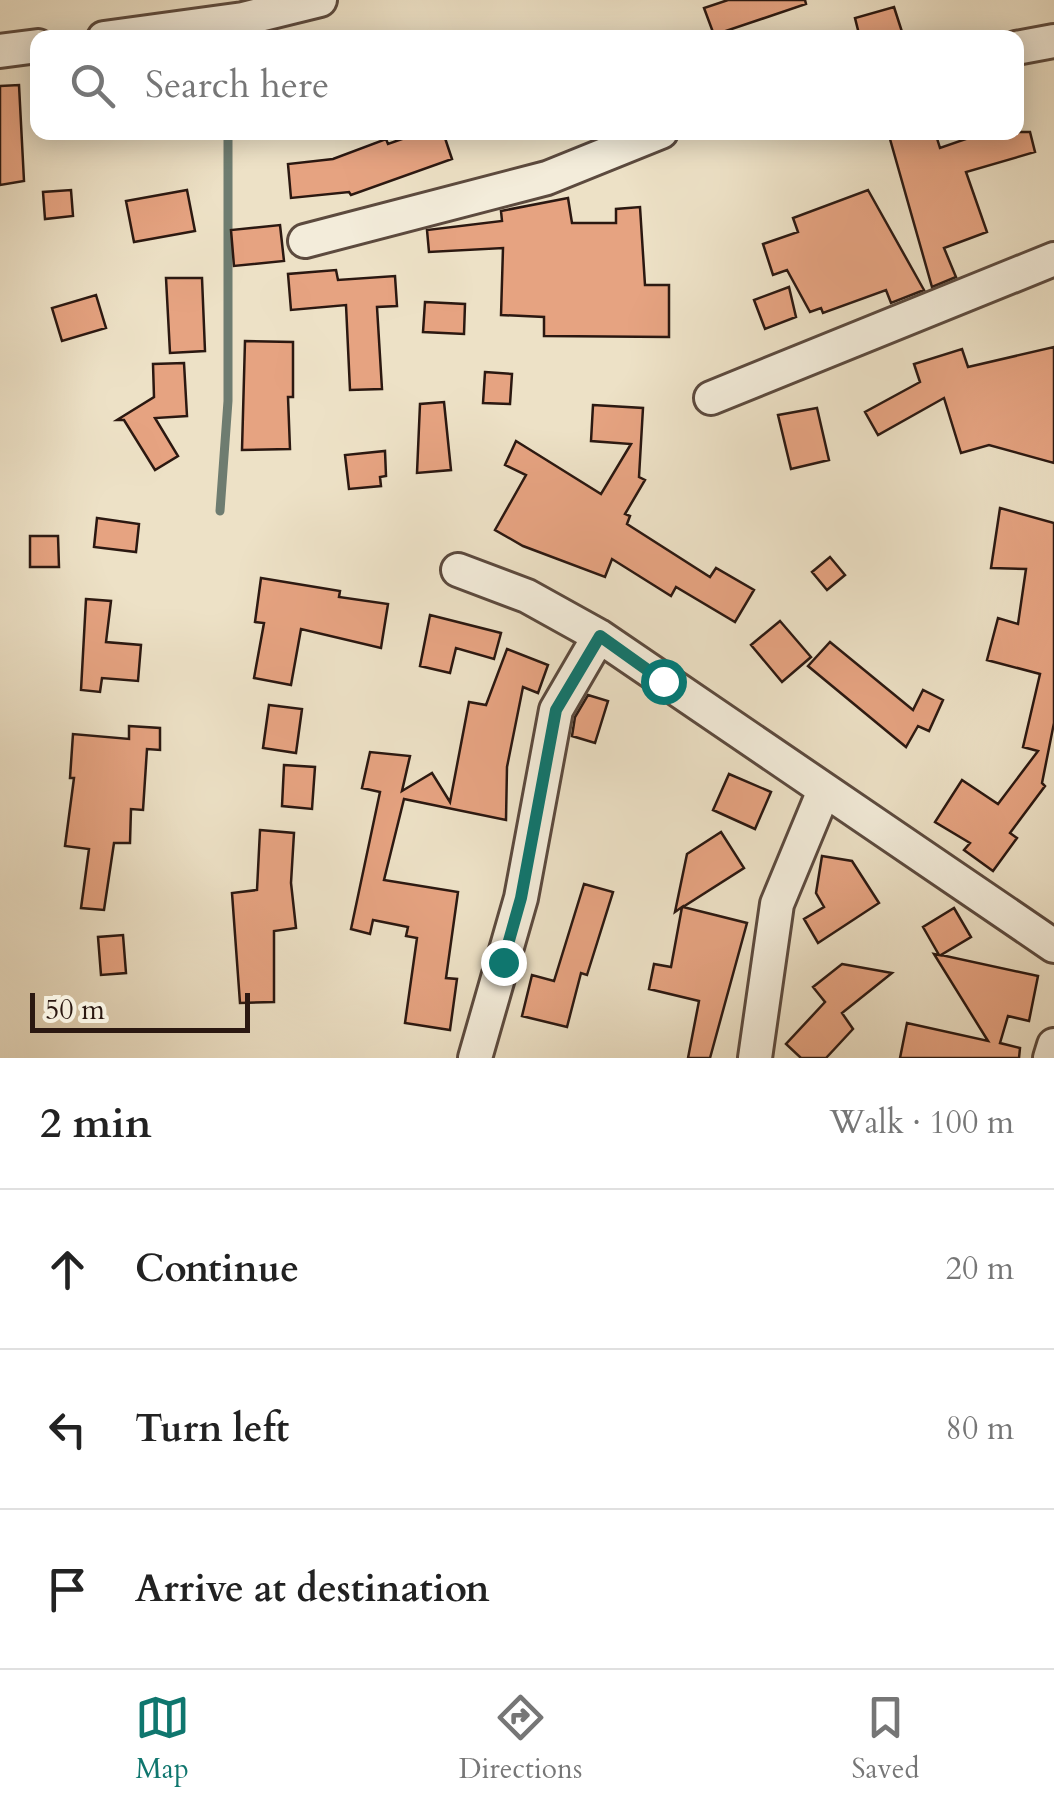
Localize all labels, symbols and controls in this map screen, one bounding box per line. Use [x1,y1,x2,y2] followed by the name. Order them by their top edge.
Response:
[30,30,1024,140] search box
[65,58,120,113] icon: search
[145,59,329,111] text: Search here
[641,659,687,705] route start
[481,940,527,986] route end
[30,988,250,1032] scale bar
[45,991,105,1029] text: 50 m
[40,1095,152,1152] text: 2 min
[829,1101,1014,1145] text: Walk · 100 m
[40,1242,95,1297] icon: ahead
[135,1243,299,1295] text: Continue
[946,1247,1014,1291] text: 20 m
[40,1402,95,1457] icon: left
[135,1403,289,1455] text: Turn left
[946,1407,1014,1451] text: 80 m
[40,1562,95,1617] icon: arrive
[135,1563,490,1615] text: Arrive at destination
[135,1690,190,1788] tab: Map
[459,1690,582,1788] tab: Directions
[851,1690,919,1788] tab: Saved

